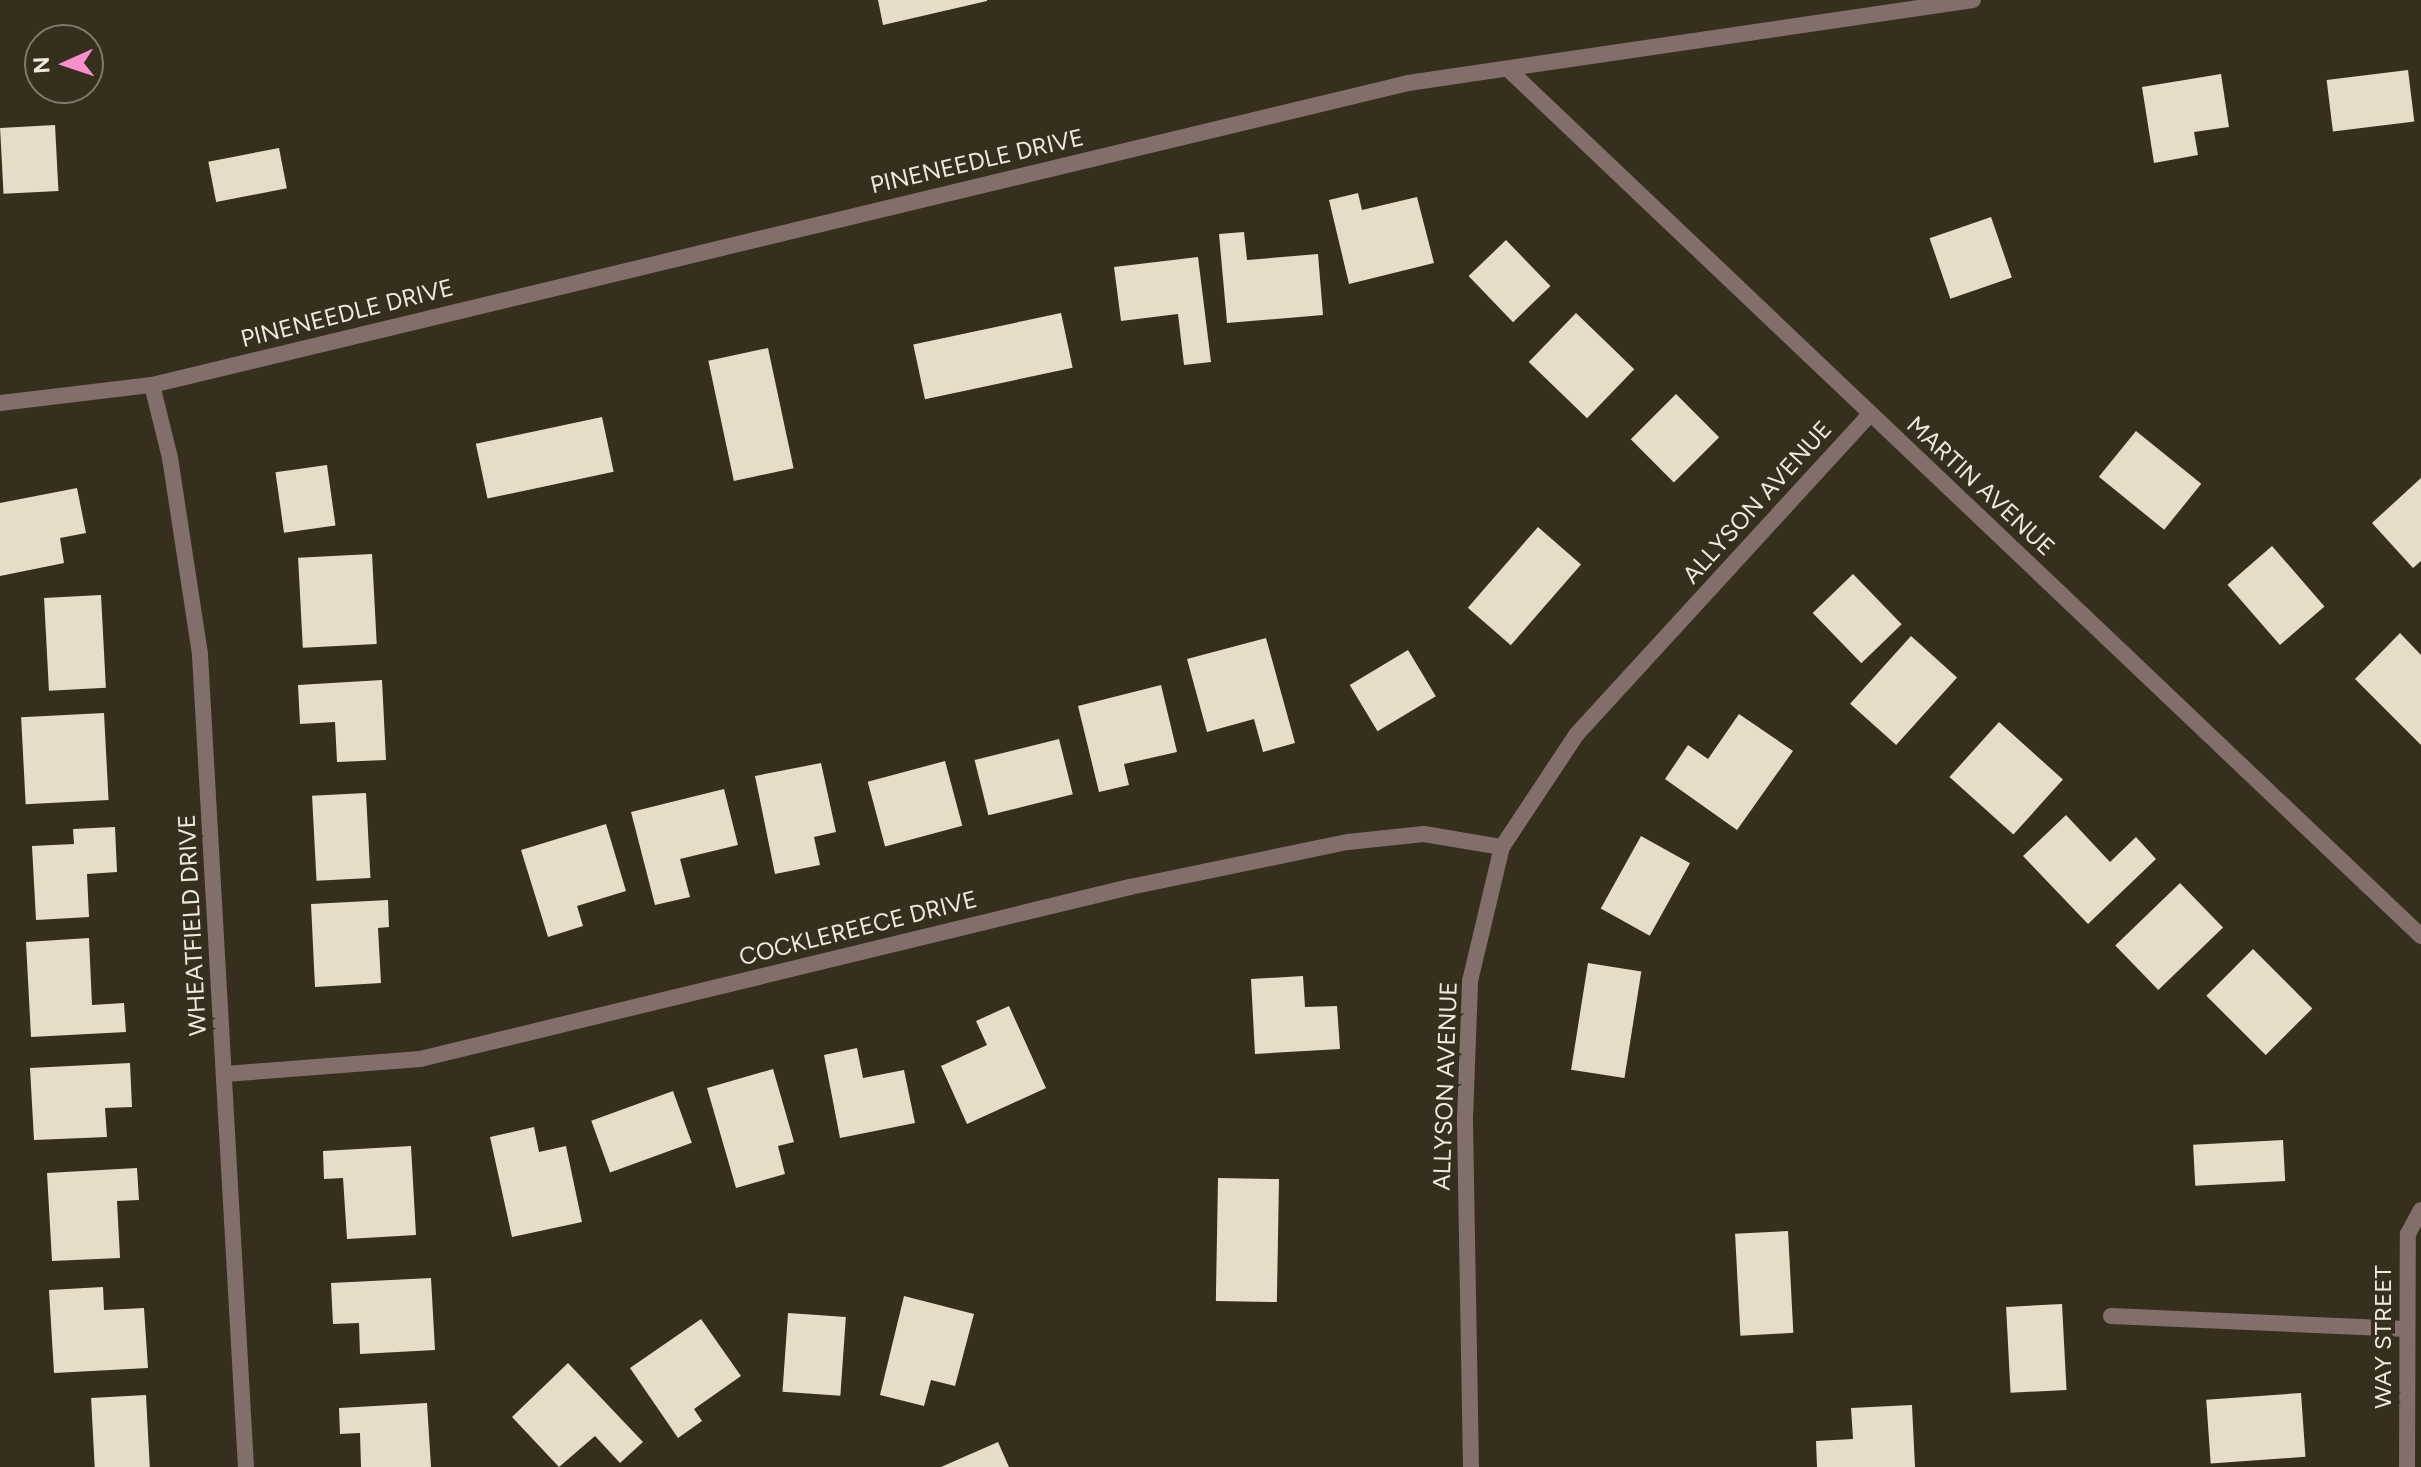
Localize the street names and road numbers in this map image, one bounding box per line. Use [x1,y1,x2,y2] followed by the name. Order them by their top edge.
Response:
[867,122,1087,200] street label: PINENEEDLE DRIVE
[238,273,456,353] street label: PINENEEDLE DRIVE
[1901,410,2061,562] street label: MARTIN AVENUE
[1676,415,1838,589] street label: ALLYSON AVENUE
[172,813,212,1037] street label: WHEATFIELD DRIVE
[736,884,980,972] street label: COCKLEREECE DRIVE
[1427,981,1463,1191] street label: ALLYSON AVENUE
[2369,1265,2397,1409] street label: WAY STREET

